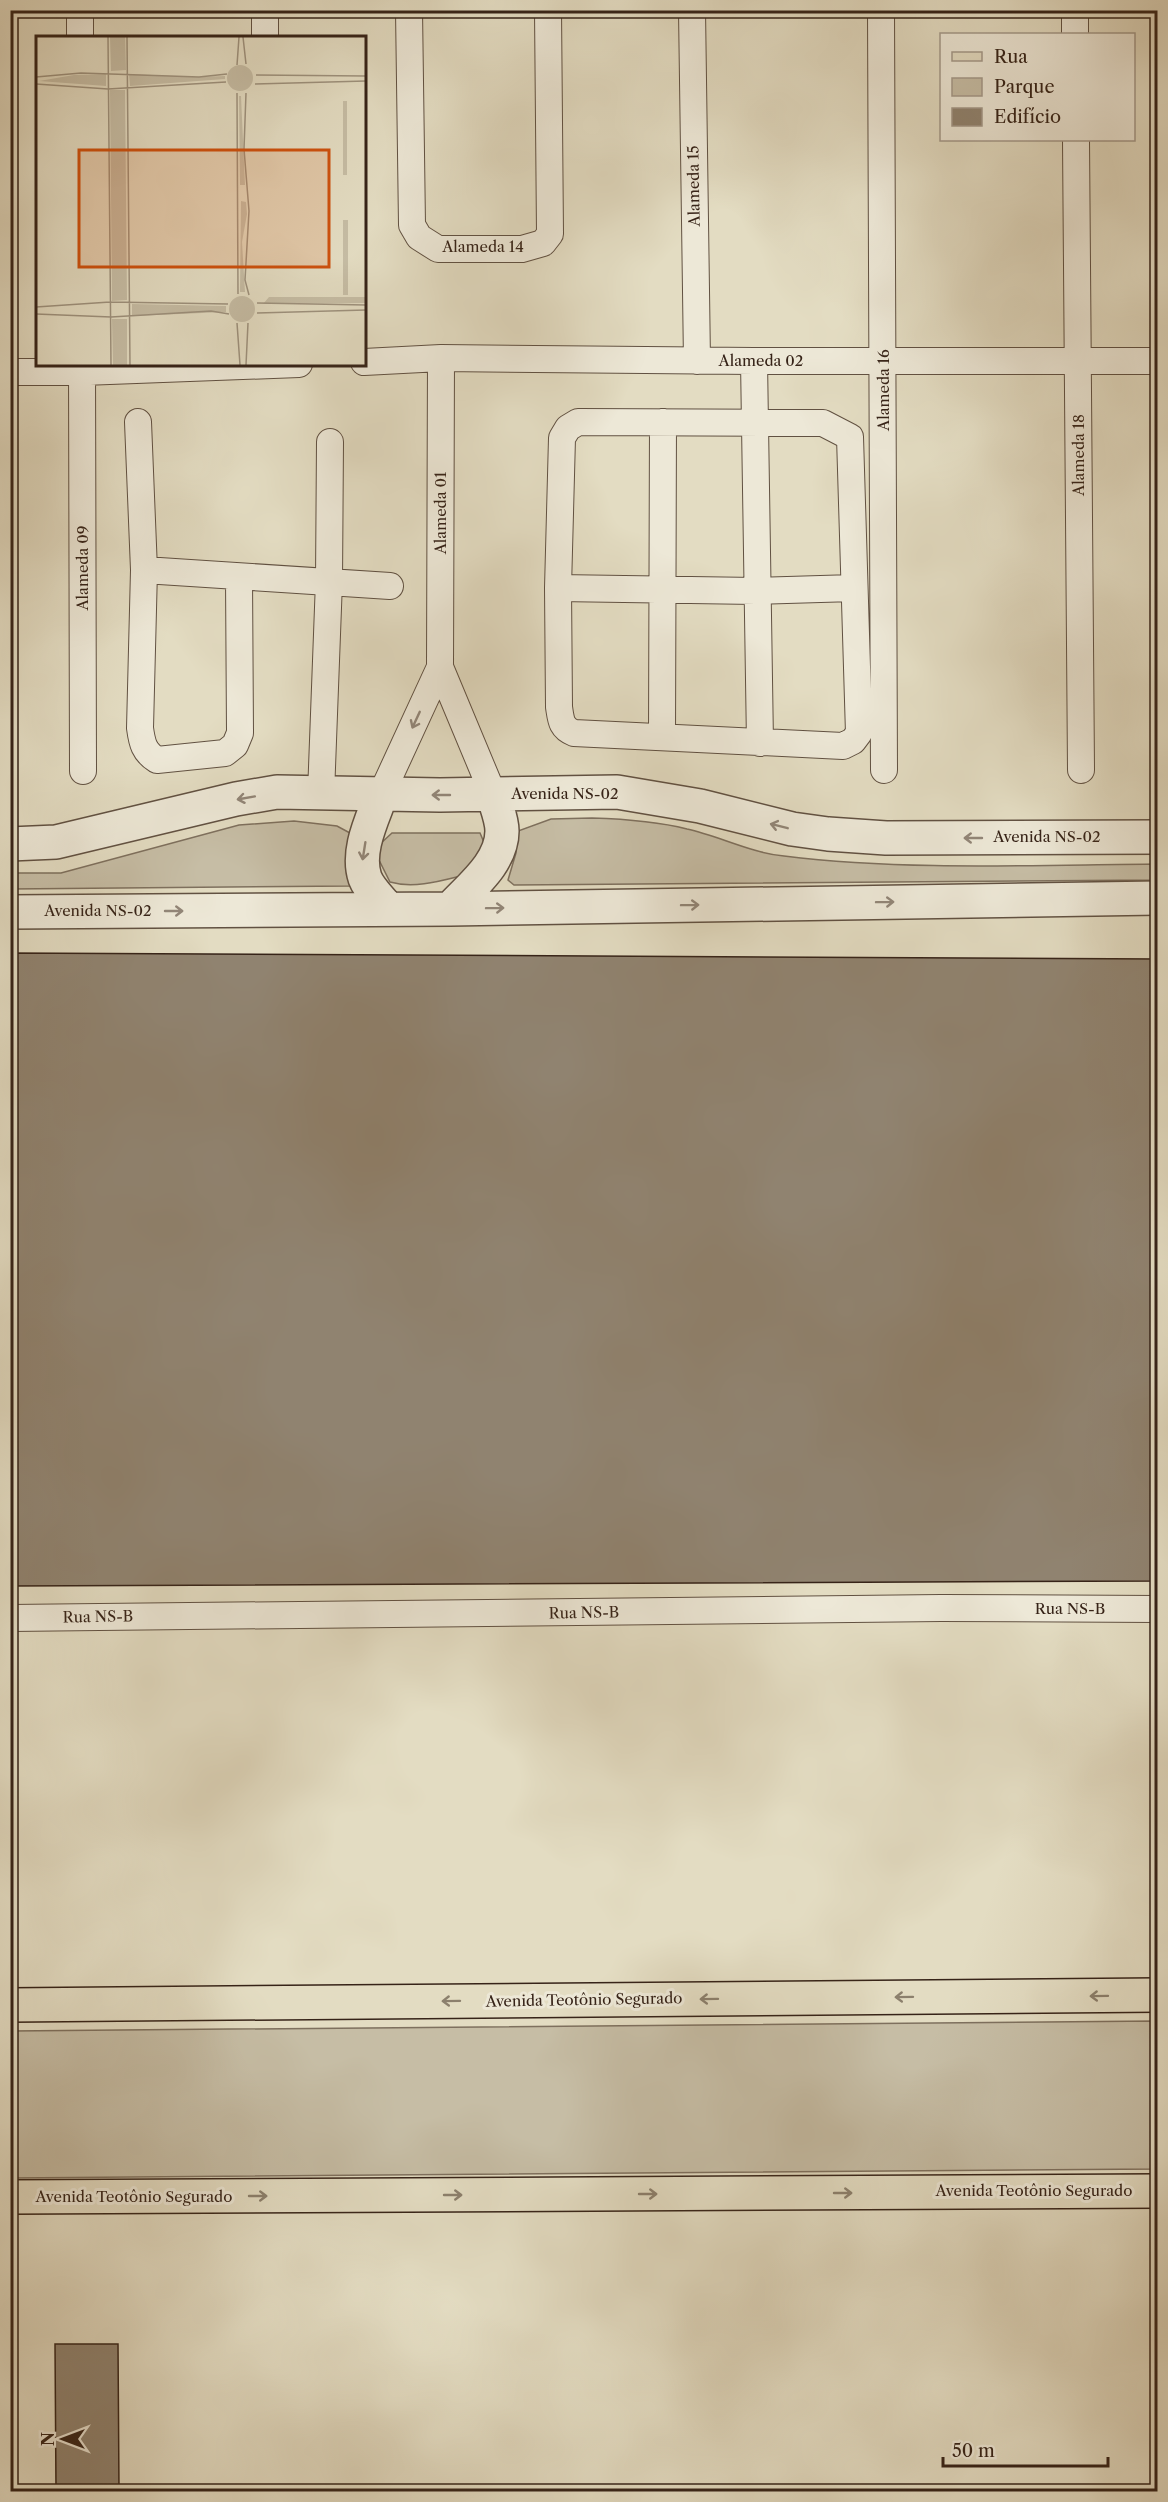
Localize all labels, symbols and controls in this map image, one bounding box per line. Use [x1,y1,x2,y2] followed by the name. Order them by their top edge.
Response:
[940,33,1135,141] legend
[36,36,366,366] inset map
[994,46,1028,68] text: Rua
[994,76,1055,98] text: Parque
[994,106,1061,128] text: Edifício
[683,145,704,228] street label: Alameda 15
[441,237,524,256] street label: Alameda 14
[874,349,893,432] street label: Alameda 16
[718,351,803,370] street label: Alameda 02
[1069,414,1088,497] street label: Alameda 18
[431,471,450,555] street label: Alameda 01
[73,525,92,612] street label: Alameda 09
[409,711,420,729] one-way arrow
[510,784,619,803] street label: Avenida NS-02
[431,789,451,801] one-way arrow
[237,792,256,803] one-way arrow
[770,820,789,831] one-way arrow
[992,827,1101,846] street label: Avenida NS-02
[964,832,984,844] one-way arrow
[358,840,369,860] one-way arrow
[874,896,894,908] one-way arrow
[679,899,699,911] one-way arrow
[43,901,152,920] street label: Avenida NS-02
[484,902,504,914] one-way arrow
[163,905,183,917] one-way arrow
[1035,1599,1105,1618] street label: Rua NS-B
[549,1602,619,1623] street label: Rua NS-B
[63,1606,133,1627] street label: Rua NS-B
[484,1988,683,2011] street label: Avenida Teotônio Segurado
[1090,1990,1110,2001] one-way arrow
[895,1991,915,2003] one-way arrow
[700,1993,720,2005] one-way arrow
[442,1995,462,2007] one-way arrow
[935,2181,1132,2200] street label: Avenida Teotônio Segurado
[35,2187,232,2206] street label: Avenida Teotônio Segurado
[832,2187,852,2199] one-way arrow
[637,2188,657,2200] one-way arrow
[442,2189,462,2201] one-way arrow
[247,2190,267,2202] one-way arrow
[33,2409,93,2469] north arrow
[943,2430,1108,2468] scale bar
[38,2432,58,2446] text: N
[952,2440,995,2462] text: 50 m

